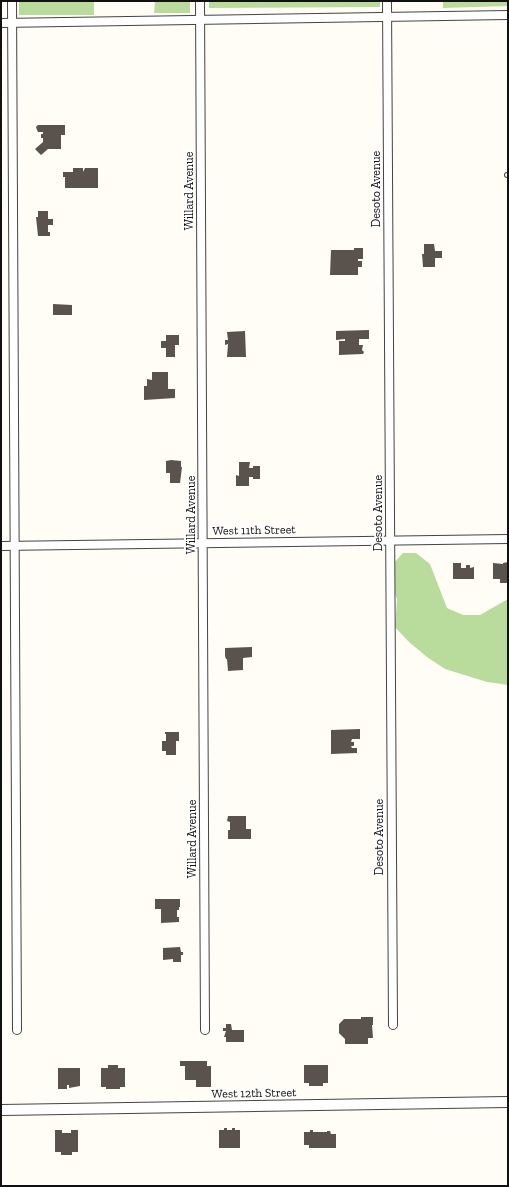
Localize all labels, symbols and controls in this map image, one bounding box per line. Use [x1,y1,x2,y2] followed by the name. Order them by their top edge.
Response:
[369,150,383,227] street label: Desoto Avenue
[182,151,196,230] street label: Willard Avenue
[371,474,385,551] street label: Desoto Avenue
[184,475,198,554] street label: Willard Avenue
[212,522,296,538] street label: West 11th Street
[372,798,386,875] street label: Desoto Avenue
[185,799,199,878] street label: Willard Avenue
[211,1085,297,1101] street label: West 12th Street

